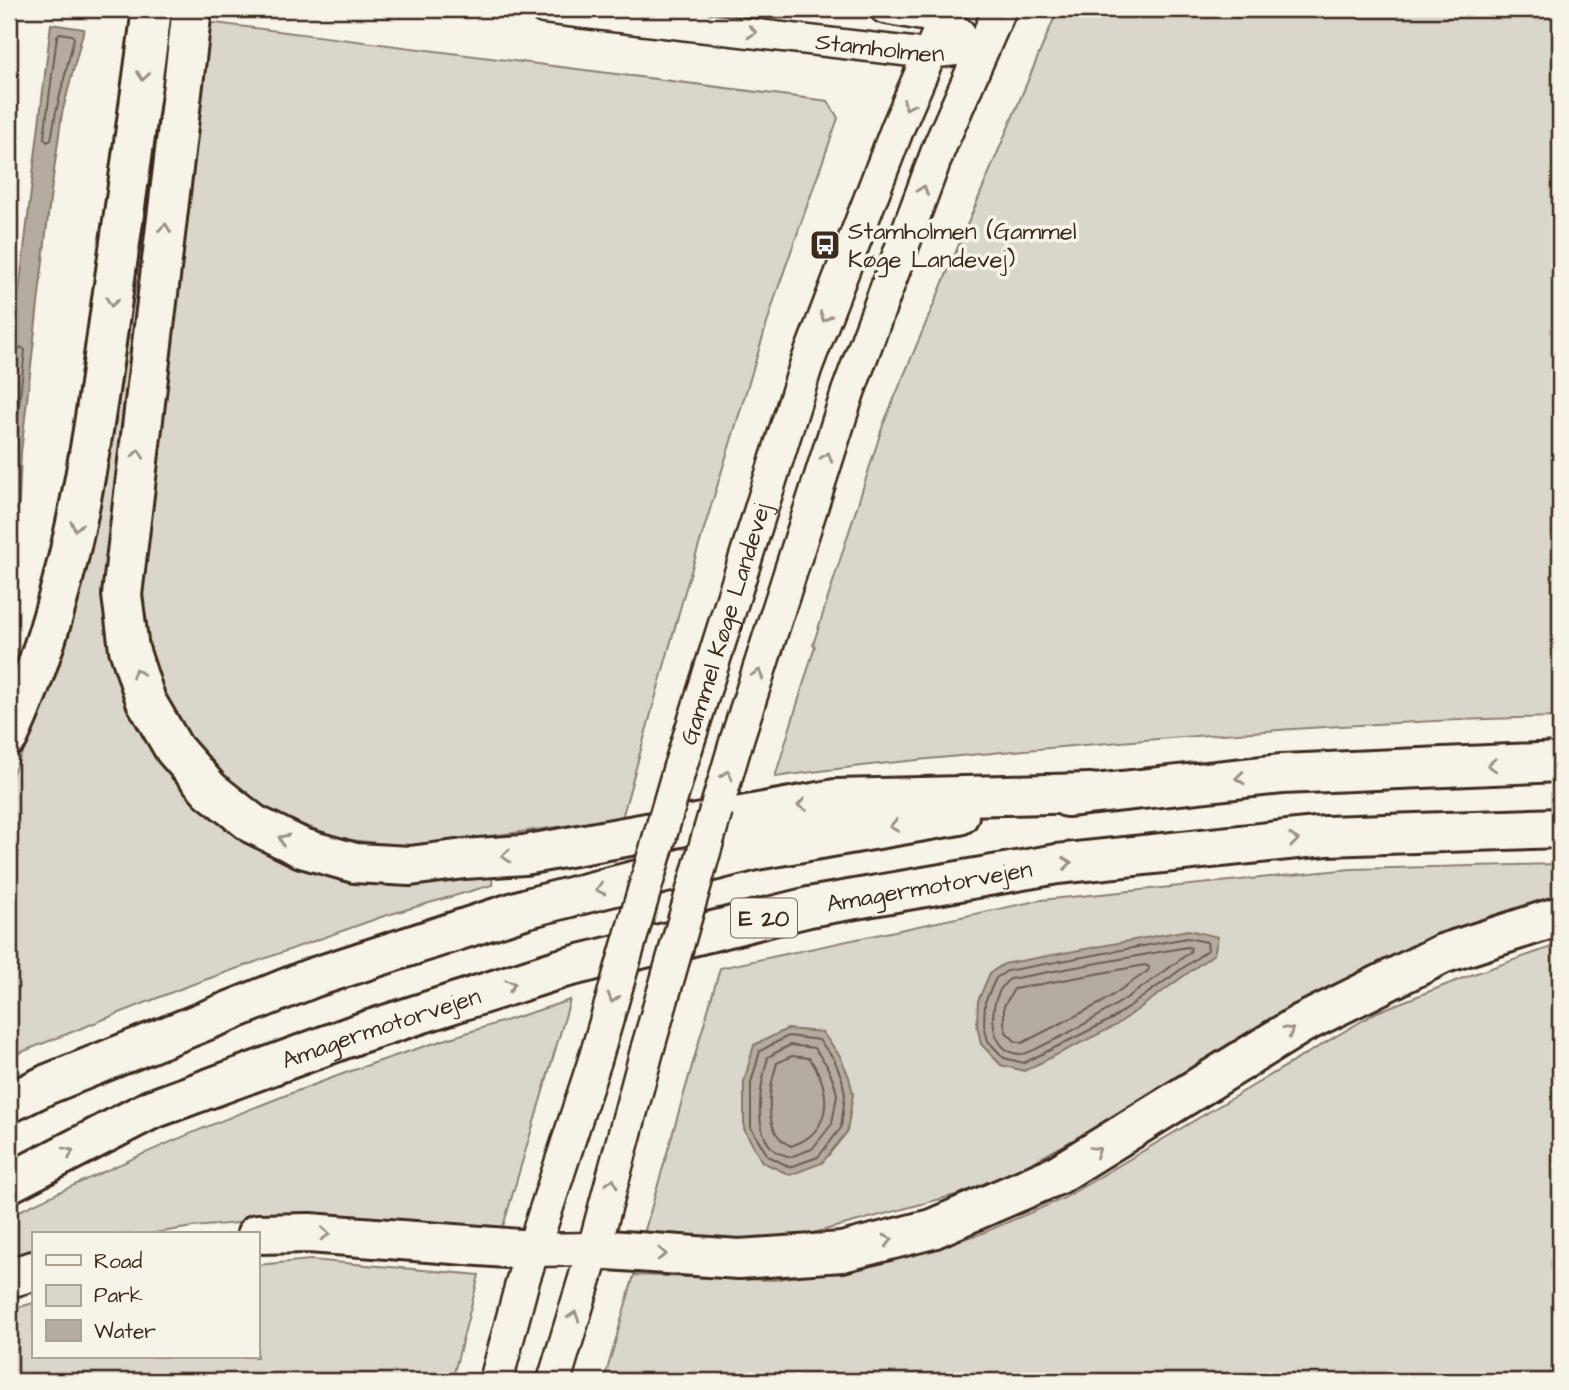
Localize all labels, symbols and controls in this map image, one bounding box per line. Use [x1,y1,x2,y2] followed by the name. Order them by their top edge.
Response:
[747,24,758,39] one-way arrow
[814,25,946,72] street label: Stamholmen
[136,70,151,82] one-way arrow
[902,98,916,110] one-way arrow
[915,185,929,197] one-way arrow
[848,215,1077,278] place label: Stamholmen (Gammel Køge Landevej)
[157,222,172,234] one-way arrow
[808,228,842,262] bus stop icon: Stamholmen (Gammel Køge Landevej)
[104,296,119,308] one-way arrow
[820,310,834,322] one-way arrow
[130,448,145,459] one-way arrow
[819,452,834,464] one-way arrow
[672,498,780,749] street label: Gammel Køge Landevej
[70,520,85,532] one-way arrow
[131,668,145,680] one-way arrow
[749,668,764,680] one-way arrow
[1486,757,1497,772] one-way arrow
[718,769,733,781] one-way arrow
[1235,771,1246,786] one-way arrow
[796,797,808,812] one-way arrow
[888,818,900,833] one-way arrow
[1288,832,1299,847] one-way arrow
[278,833,290,847] one-way arrow
[500,848,511,863] one-way arrow
[824,853,1035,922] street label: Amagermotorvejen
[1062,856,1073,871] one-way arrow
[594,881,606,895] one-way arrow
[731,898,797,937] road number: E 20
[277,979,485,1078] street label: Amagermotorvejen
[504,979,516,993] one-way arrow
[606,991,621,1003] one-way arrow
[1282,1026,1295,1039] one-way arrow
[62,1146,75,1160] one-way arrow
[1088,1146,1101,1159] one-way arrow
[604,1177,618,1189] one-way arrow
[320,1226,331,1241] one-way arrow
[32,1232,259,1358] legend
[882,1234,894,1248] one-way arrow
[657,1246,668,1261] one-way arrow
[94,1247,142,1276] text: Road
[94,1281,143,1310] text: Park
[565,1310,580,1322] one-way arrow
[94,1317,156,1346] text: Water

